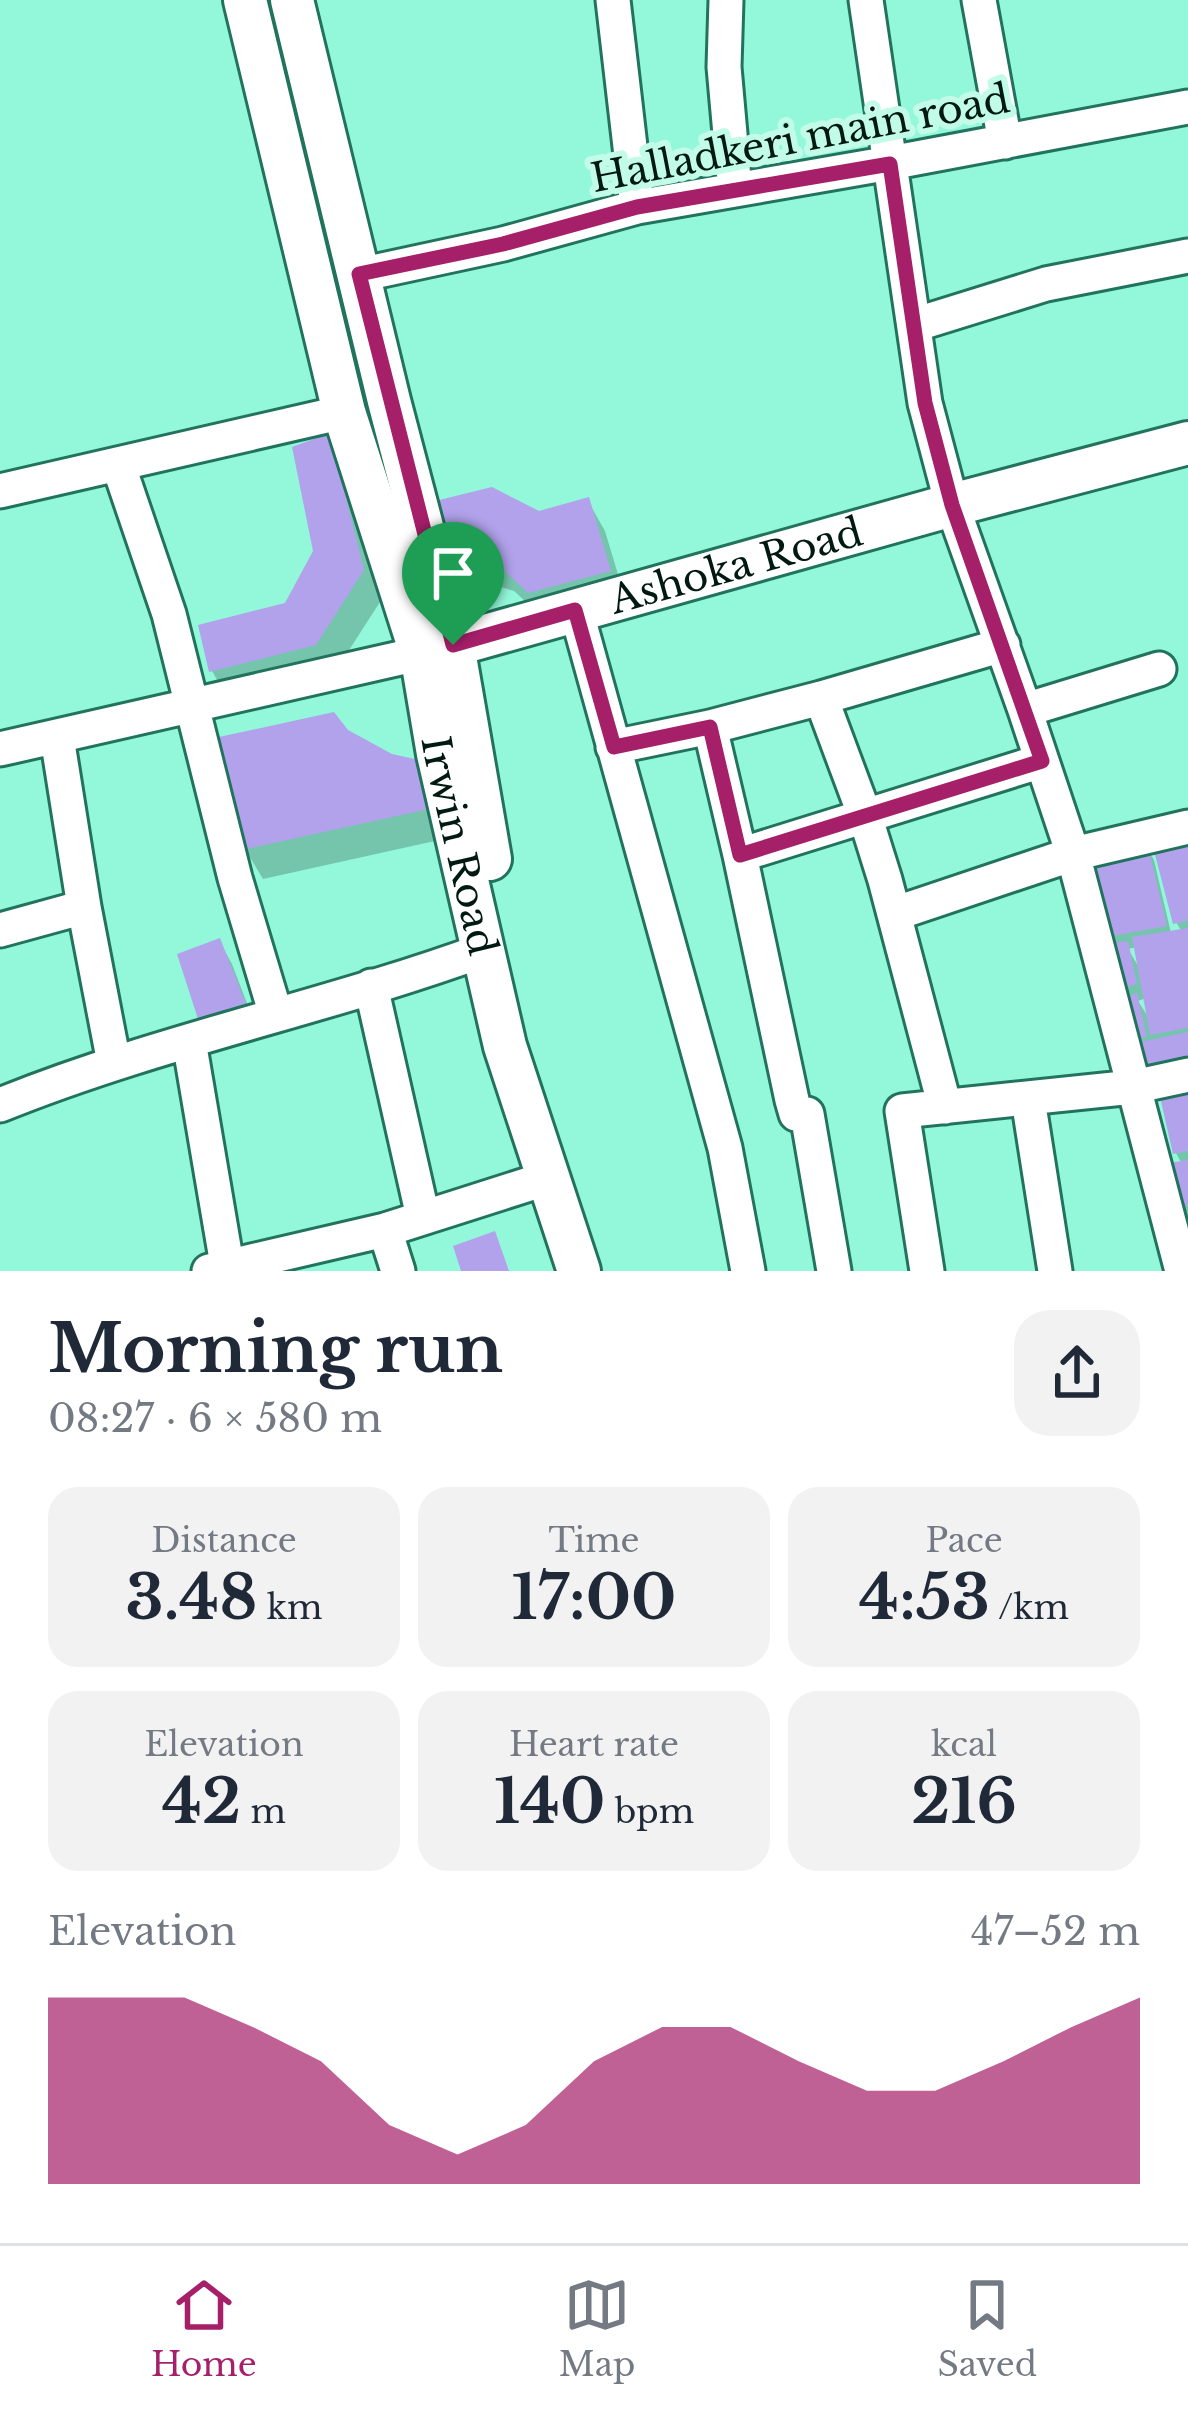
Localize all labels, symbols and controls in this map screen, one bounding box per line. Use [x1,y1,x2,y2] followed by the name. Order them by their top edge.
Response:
[587,74,1014,203] street label: Halladkeri main road
[603,507,868,625] street label: Ashoka Road
[402,522,504,645] pin
[420,540,486,606] icon: arrive
[410,733,507,960] street label: Irwin Road
[48,1308,503,1390] text: Morning run
[1014,1310,1140,1436] button: share
[48,1394,382,1443] text: 08:27 · 6 × 580 m
[151,1520,297,1561] text: Distance
[548,1520,640,1561] text: Time
[925,1520,1003,1561] text: Pace
[126,1561,257,1635] text: 3.48
[512,1561,676,1635] text: 17:00
[859,1561,990,1635] text: 4:53
[257,1587,322,1628] text: km
[990,1587,1069,1628] text: /km
[144,1724,304,1765] text: Elevation
[509,1724,679,1765] text: Heart rate
[931,1724,997,1765] text: kcal
[162,1765,241,1839] text: 42
[494,1765,605,1839] text: 140
[911,1765,1017,1839] text: 216
[241,1791,286,1832] text: m
[605,1791,694,1832] text: bpm
[48,1907,236,1956] text: Elevation
[971,1907,1140,1956] text: 47–52 m
[151,2272,257,2385] tab: Home
[559,2272,635,2385] tab: Map
[937,2272,1037,2385] tab: Saved

